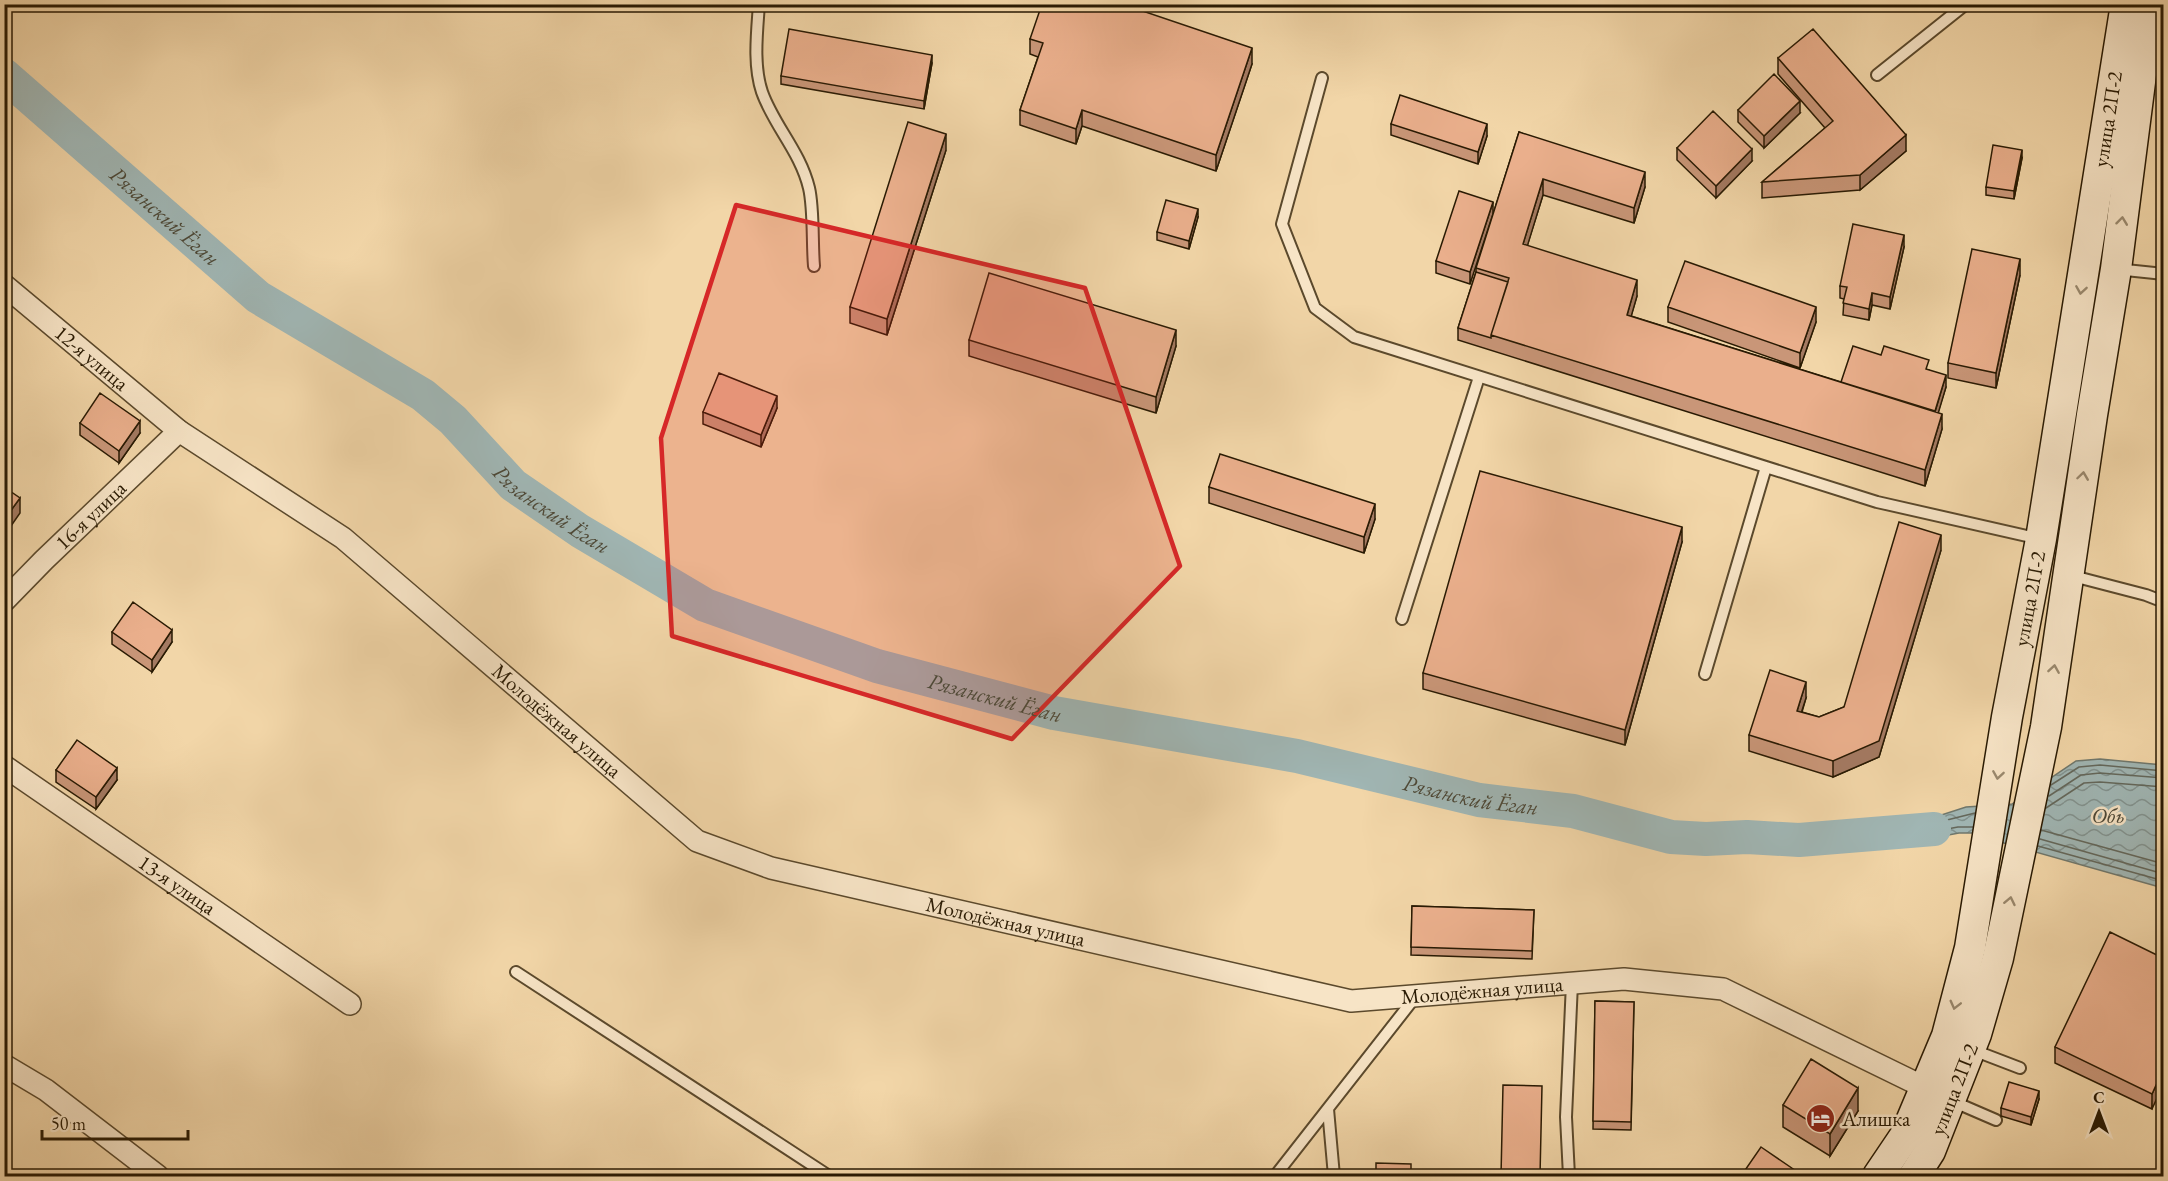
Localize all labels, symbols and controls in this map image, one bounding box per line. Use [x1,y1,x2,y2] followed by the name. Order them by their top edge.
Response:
[2086,69,2128,169] street label: улица 2П-2
[103,160,226,272] water label: Рязанский Ёган
[2116,217,2128,226] one-way arrow
[2075,285,2088,295] one-way arrow
[49,319,135,397] street label: 12-я улица
[486,458,615,561] water label: Рязанский Ёган
[2077,472,2089,481] one-way arrow
[49,474,132,555] street label: 16-я улица
[2007,549,2051,649] street label: улица 2П-2
[486,657,628,784] street label: Молодёжная улица
[2048,664,2060,674] one-way arrow
[925,666,1064,729] water label: Рязанский Ёган
[1400,768,1540,822] water label: Рязанский Ёган
[1992,770,2005,780] one-way arrow
[2091,801,2125,830] water label: Обь
[133,848,222,921] street label: 13-я улица
[923,890,1088,953] street label: Молодёжная улица
[2003,896,2016,906] one-way arrow
[1400,970,1565,1010] street label: Молодёжная улица
[1950,1000,1963,1010] one-way arrow
[1924,1039,1984,1139] street label: улица 2П-2
[2069,1082,2129,1142] north arrow
[2093,1087,2105,1108] text: С
[42,1103,188,1141] scale bar
[1805,1103,1837,1135] hotel icon: Алишка
[1841,1105,1911,1132] place label: Алишка
[51,1112,86,1135] text: 50 m

